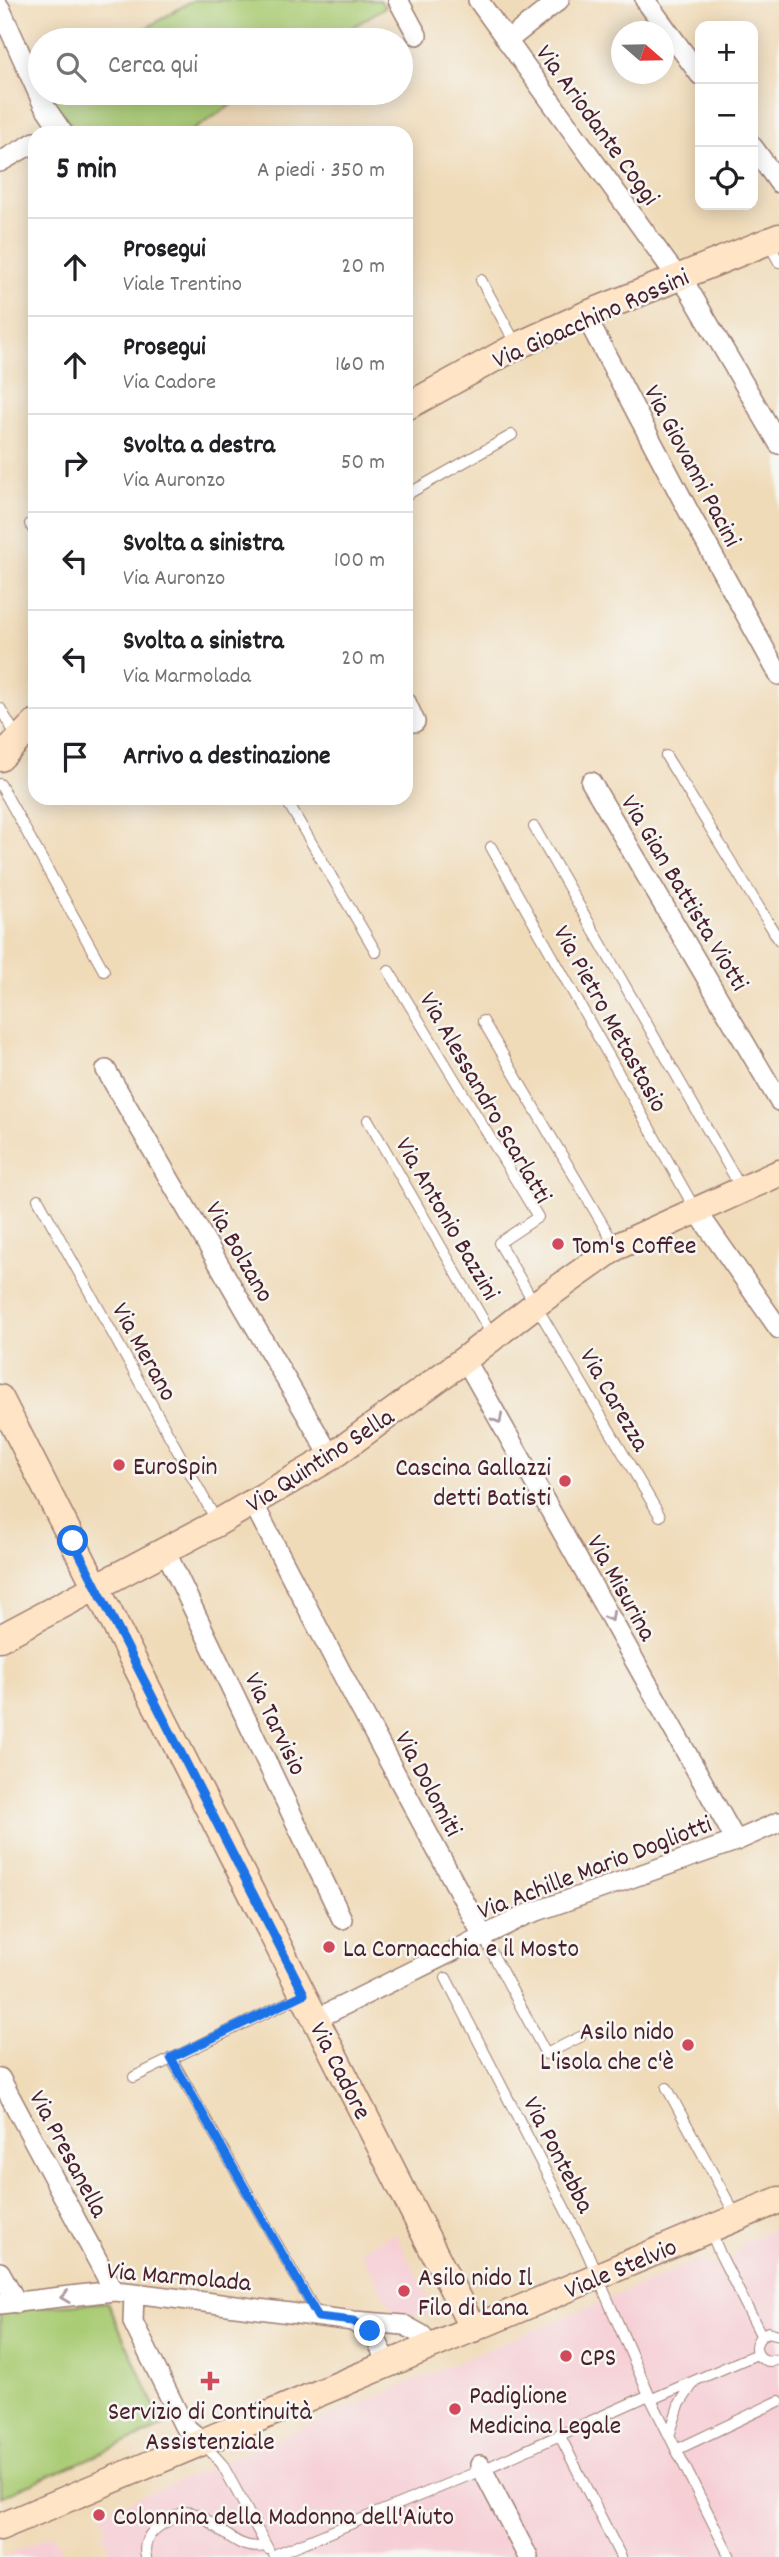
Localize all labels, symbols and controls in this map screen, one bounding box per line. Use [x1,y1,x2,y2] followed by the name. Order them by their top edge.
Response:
[611,21,674,84] north arrow
[695,21,758,210] map controls
[695,21,758,84] button: +
[28,28,413,105] search box
[525,38,667,214] street label: Via Ariodante Coggi
[52,48,90,86] icon: search
[108,48,198,85] text: Cerca qui
[695,84,758,147] button: −
[695,147,758,210] button: locate
[56,150,117,193] text: 5 min
[257,155,385,188] text: A piedi · 350 m
[123,232,206,269] text: Prosegui
[56,248,94,286] icon: ahead
[341,251,385,284] text: 20 m
[487,260,696,380] street label: Via Gioacchino Rossini
[123,269,242,302] text: Viale Trentino
[123,330,206,367] text: Prosegui
[56,346,94,384] icon: ahead
[335,349,385,382] text: 160 m
[123,367,216,400] text: Via Cadore
[633,379,749,554] street label: Via Giovanni Pacini
[123,428,275,465] text: Svolta a destra
[56,444,94,482] icon: right
[341,447,385,480] text: 50 m
[123,465,225,498] text: Via Auronzo
[123,526,284,563] text: Svolta a sinistra
[56,542,94,580] icon: left
[334,545,385,578] text: 100 m
[123,563,225,596] text: Via Auronzo
[123,624,284,661] text: Svolta a sinistra
[56,640,94,678] icon: left
[341,643,385,676] text: 20 m
[123,661,251,694] text: Via Marmolada
[56,738,94,776] icon: arrive
[123,739,331,776] text: Arrivo a destinazione
[610,789,757,999] street label: Via Gian Battista Viotti
[542,919,676,1120] street label: Via Pietro Metastasio
[408,986,560,1212] street label: Via Alessandro Scarlatti
[384,1131,508,1308] street label: Via Antonio Bazzini
[194,1195,282,1310] street label: Via Bolzano
[572,1229,696,1266] place label: Tom's Coffee
[550,1236,566,1252] marker: Tom's Coffee
[101,1297,185,1409] street label: Via Merano
[569,1342,658,1460] street label: Via Carezza
[240,1400,403,1524] street label: Via Quintino Sella
[490,1412,503,1424] one-way arrow
[133,1450,217,1487] place label: EuroSpin
[395,1451,551,1518] place label: Cascina Gallazzi detti Batisti
[111,1457,127,1473] marker: EuroSpin
[557,1473,573,1489] marker: Cascina Gallazzi detti Batisti
[57,1525,88,1556] route start
[576,1529,665,1649] street label: Via Misurina
[602,1610,615,1623] one-way arrow
[233,1667,315,1782] street label: Via Tarvisio
[384,1725,470,1844] street label: Via Dolomiti
[473,1807,718,1931] street label: Via Achille Mario Dogliotti
[343,1932,579,1969] place label: La Cornacchia e il Mosto
[321,1939,337,1955] marker: La Cornacchia e il Mosto
[540,2015,674,2082] place label: Asilo nido L'isola che c'è
[298,2016,379,2127] street label: Via Cadore
[680,2037,696,2053] marker: Asilo nido L'isola che c'è
[18,2084,116,2226] street label: Via Presanella
[512,2091,602,2221] street label: Via Pontebba
[559,2230,683,2310] street label: Viale Stelvio
[105,2254,253,2303] street label: Via Marmolada
[418,2261,532,2328] place label: Asilo nido Il Filo di Lana
[396,2283,412,2299] marker: Asilo nido Il Filo di Lana
[59,2289,71,2304] one-way arrow
[354,2315,385,2346] route end
[580,2341,616,2378] place label: CPS
[558,2348,574,2364] marker: CPS
[200,2371,220,2391] marker: Servizio di Continuità Assistenziale
[469,2379,621,2446] place label: Padiglione Medicina Legale
[108,2395,312,2462] place label: Servizio di Continuità Assistenziale
[447,2401,463,2417] marker: Padiglione Medicina Legale
[113,2500,454,2537] place label: Colonnina della Madonna dell'Aiuto
[91,2507,107,2523] marker: Colonnina della Madonna dell'Aiuto

